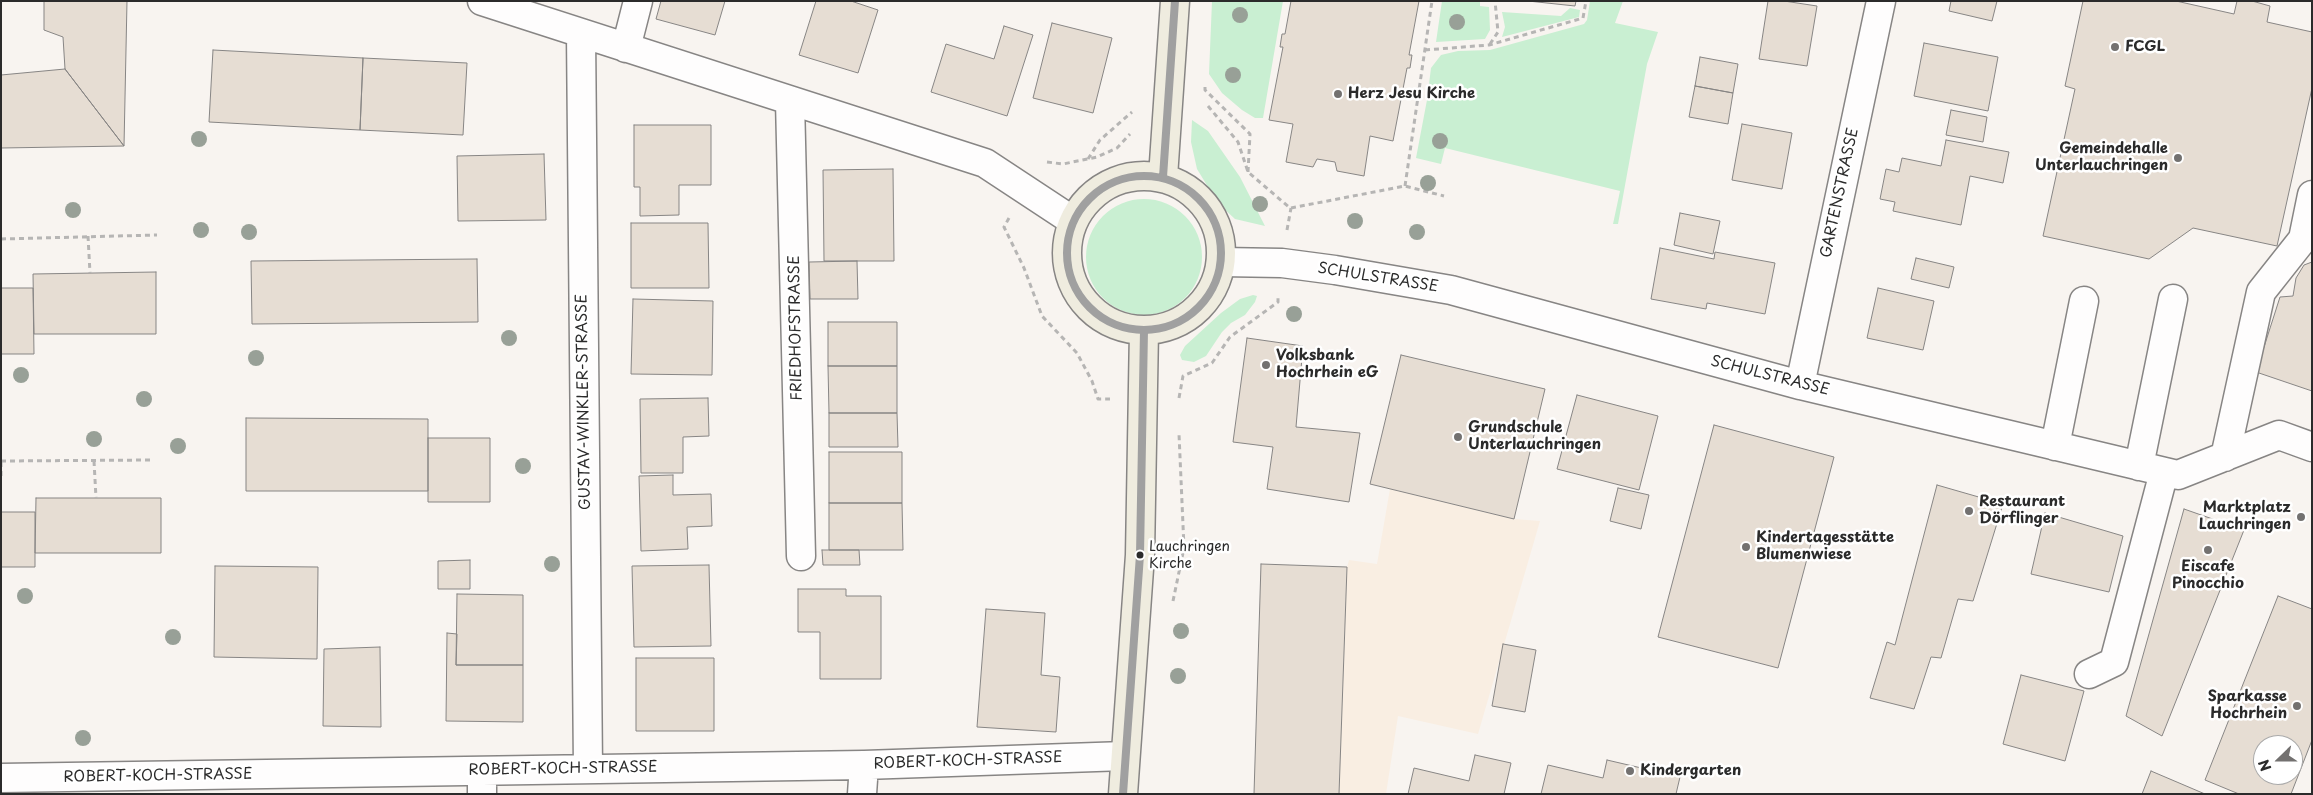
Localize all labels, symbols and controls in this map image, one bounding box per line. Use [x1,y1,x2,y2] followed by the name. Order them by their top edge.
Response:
[2125,38,2165,56] place label: FCGL
[2109,41,2121,53] marker: FCGL
[1348,85,1475,103] place label: Herz Jesu Kirche
[1332,88,1344,100] marker: Herz Jesu Kirche
[1817,126,1863,260] street label: GARTENSTRASSE
[2035,140,2168,175] place label: Gemeindehalle Unterlauchringen
[2172,152,2184,164] marker: Gemeindehalle Unterlauchringen
[786,255,806,401] street label: FRIEDHOFSTRASSE
[1316,260,1440,296] street label: SCHULSTRASSE
[573,294,595,510] street label: GUSTAV-WINKLER-STRASSE
[1276,347,1379,382] place label: Volksbank Hochrhein eG
[1709,353,1831,399] street label: SCHULSTRASSE
[1260,359,1272,371] marker: Volksbank Hochrhein eG
[1468,419,1601,454] place label: Grundschule Unterlauchringen
[1452,431,1464,443] marker: Grundschule Unterlauchringen
[1979,493,2065,528] place label: Restaurant Dörflinger
[2199,499,2291,534] place label: Marktplatz Lauchringen
[1963,505,1975,517] marker: Restaurant Dörflinger
[2295,511,2307,523] marker: Marktplatz Lauchringen
[1756,529,1894,564] place label: Kindertagesstätte Blumenwiese
[1149,539,1230,572] place label: Lauchringen Kirche
[1740,541,1752,553] marker: Kindertagesstätte Blumenwiese
[2202,544,2214,556] marker: Eiscafe Pinocchio
[1135,550,1145,560] marker: Lauchringen Kirche
[2172,558,2244,593] place label: Eiscafe Pinocchio
[2208,688,2287,723] place label: Sparkasse Hochrhein
[2291,700,2303,712] marker: Sparkasse Hochrhein
[2253,735,2303,785] north arrow
[873,749,1063,773] street label: ROBERT-KOCH-STRASSE
[2253,756,2276,775] text: N
[468,758,658,780] street label: ROBERT-KOCH-STRASSE
[1640,762,1741,780] place label: Kindergarten
[63,765,253,787] street label: ROBERT-KOCH-STRASSE
[1624,765,1636,777] marker: Kindergarten

